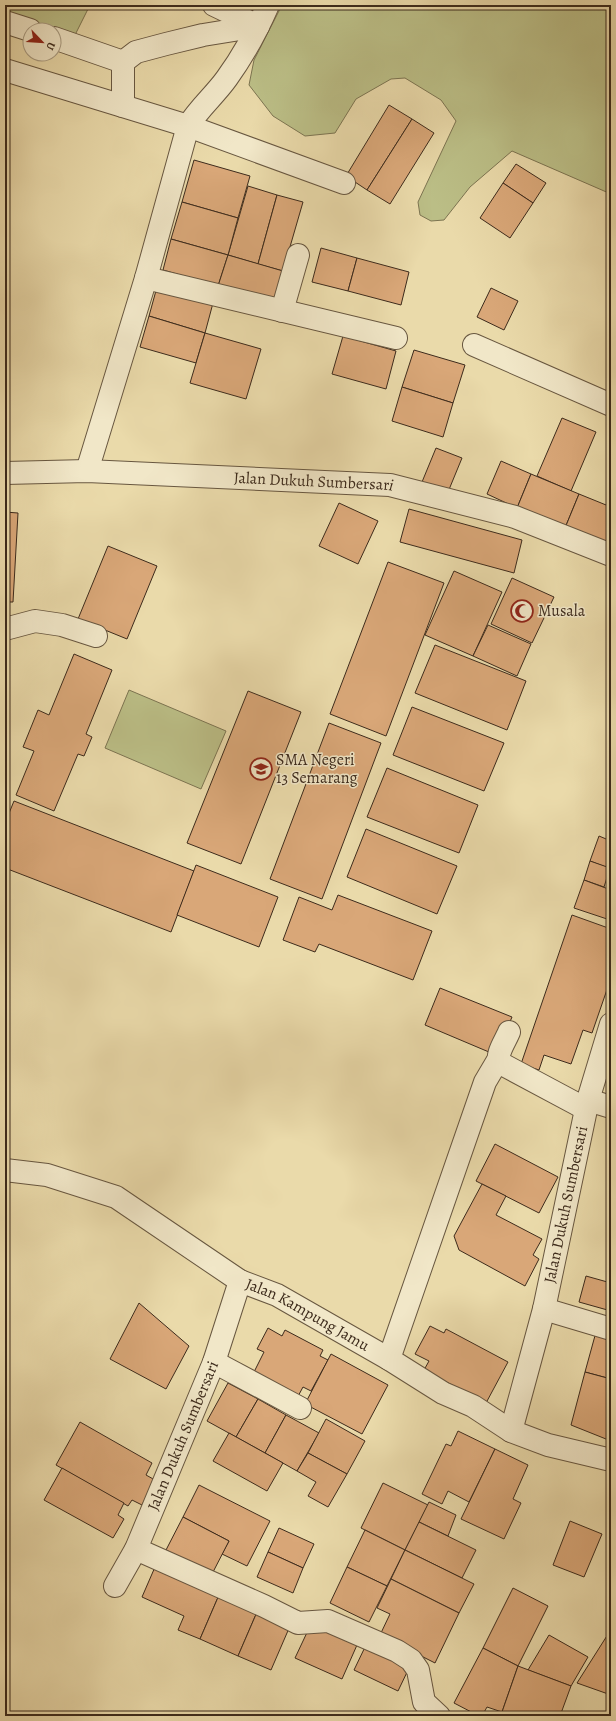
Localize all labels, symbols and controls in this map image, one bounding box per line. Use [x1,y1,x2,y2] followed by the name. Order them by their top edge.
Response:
[22,22,62,62] north arrow
[42,40,59,53] text: U
[233,467,396,497] street label: Jalan Dukuh Sumbersari
[509,598,535,624] mosque icon: Musala
[538,600,586,622] place label: Musala
[276,749,358,789] place label: SMA Negeri 13 Semarang
[248,756,274,782] school or university icon: SMA Negeri 13 Semarang
[539,1124,593,1285] street label: Jalan Dukuh Sumbersari
[242,1273,374,1357] street label: Jalan Kampung Jamu
[142,1358,224,1514] street label: Jalan Dukuh Sumbersari

